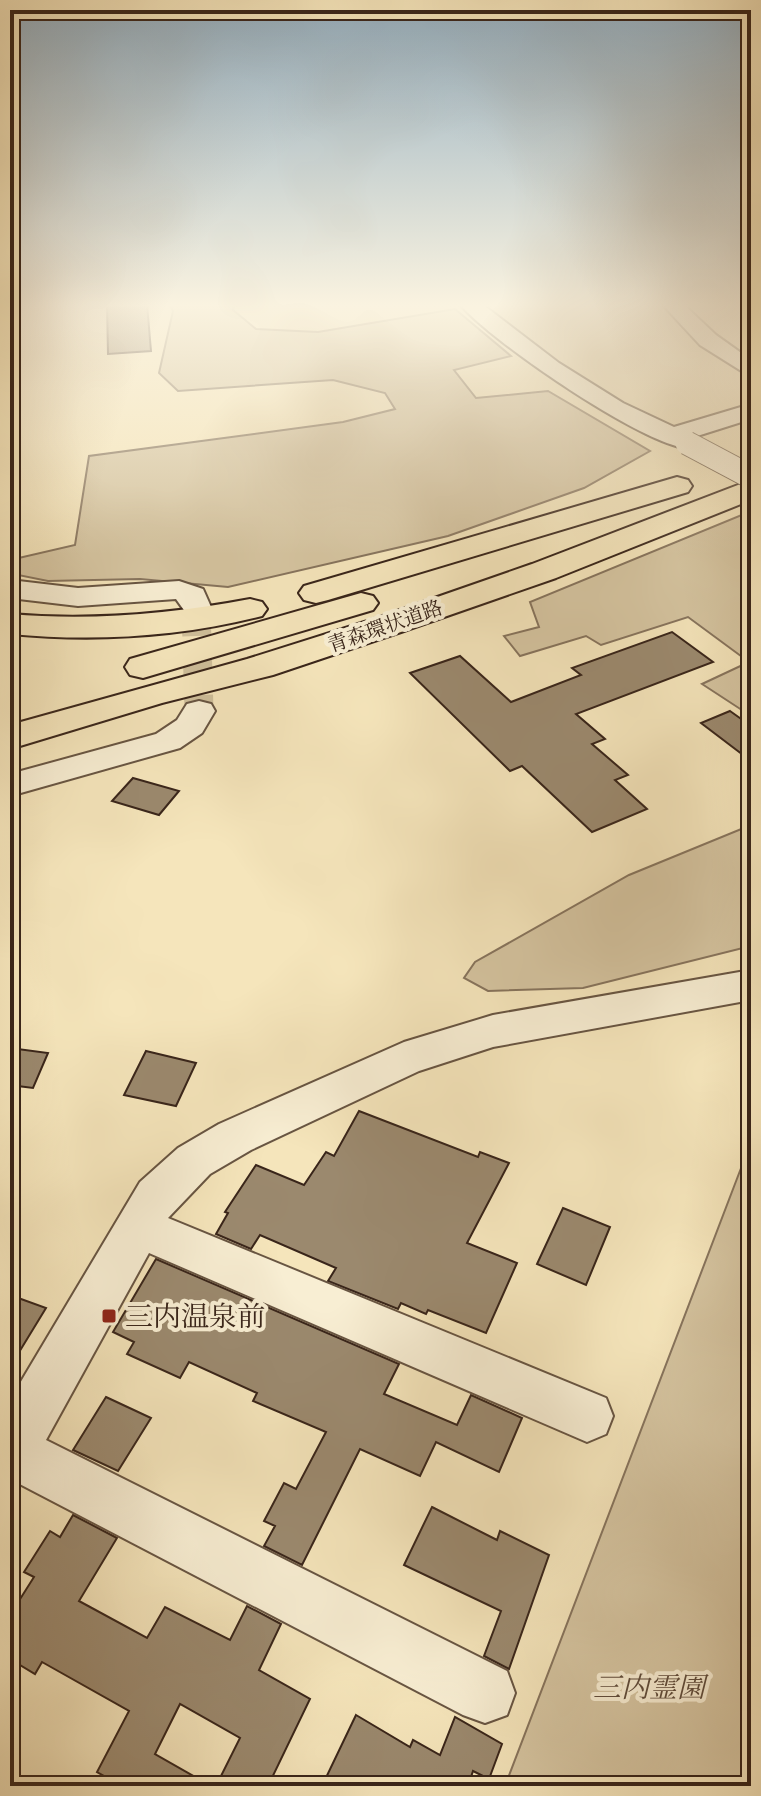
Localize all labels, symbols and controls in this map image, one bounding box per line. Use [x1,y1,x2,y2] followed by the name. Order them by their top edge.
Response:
[325,596,446,659] street label: 青森環状道路
[125,1300,265,1335] place label: 三内温泉前
[100,1307,118,1325] marker: 三内温泉前
[593,1671,709,1706] park label: 三内霊園

